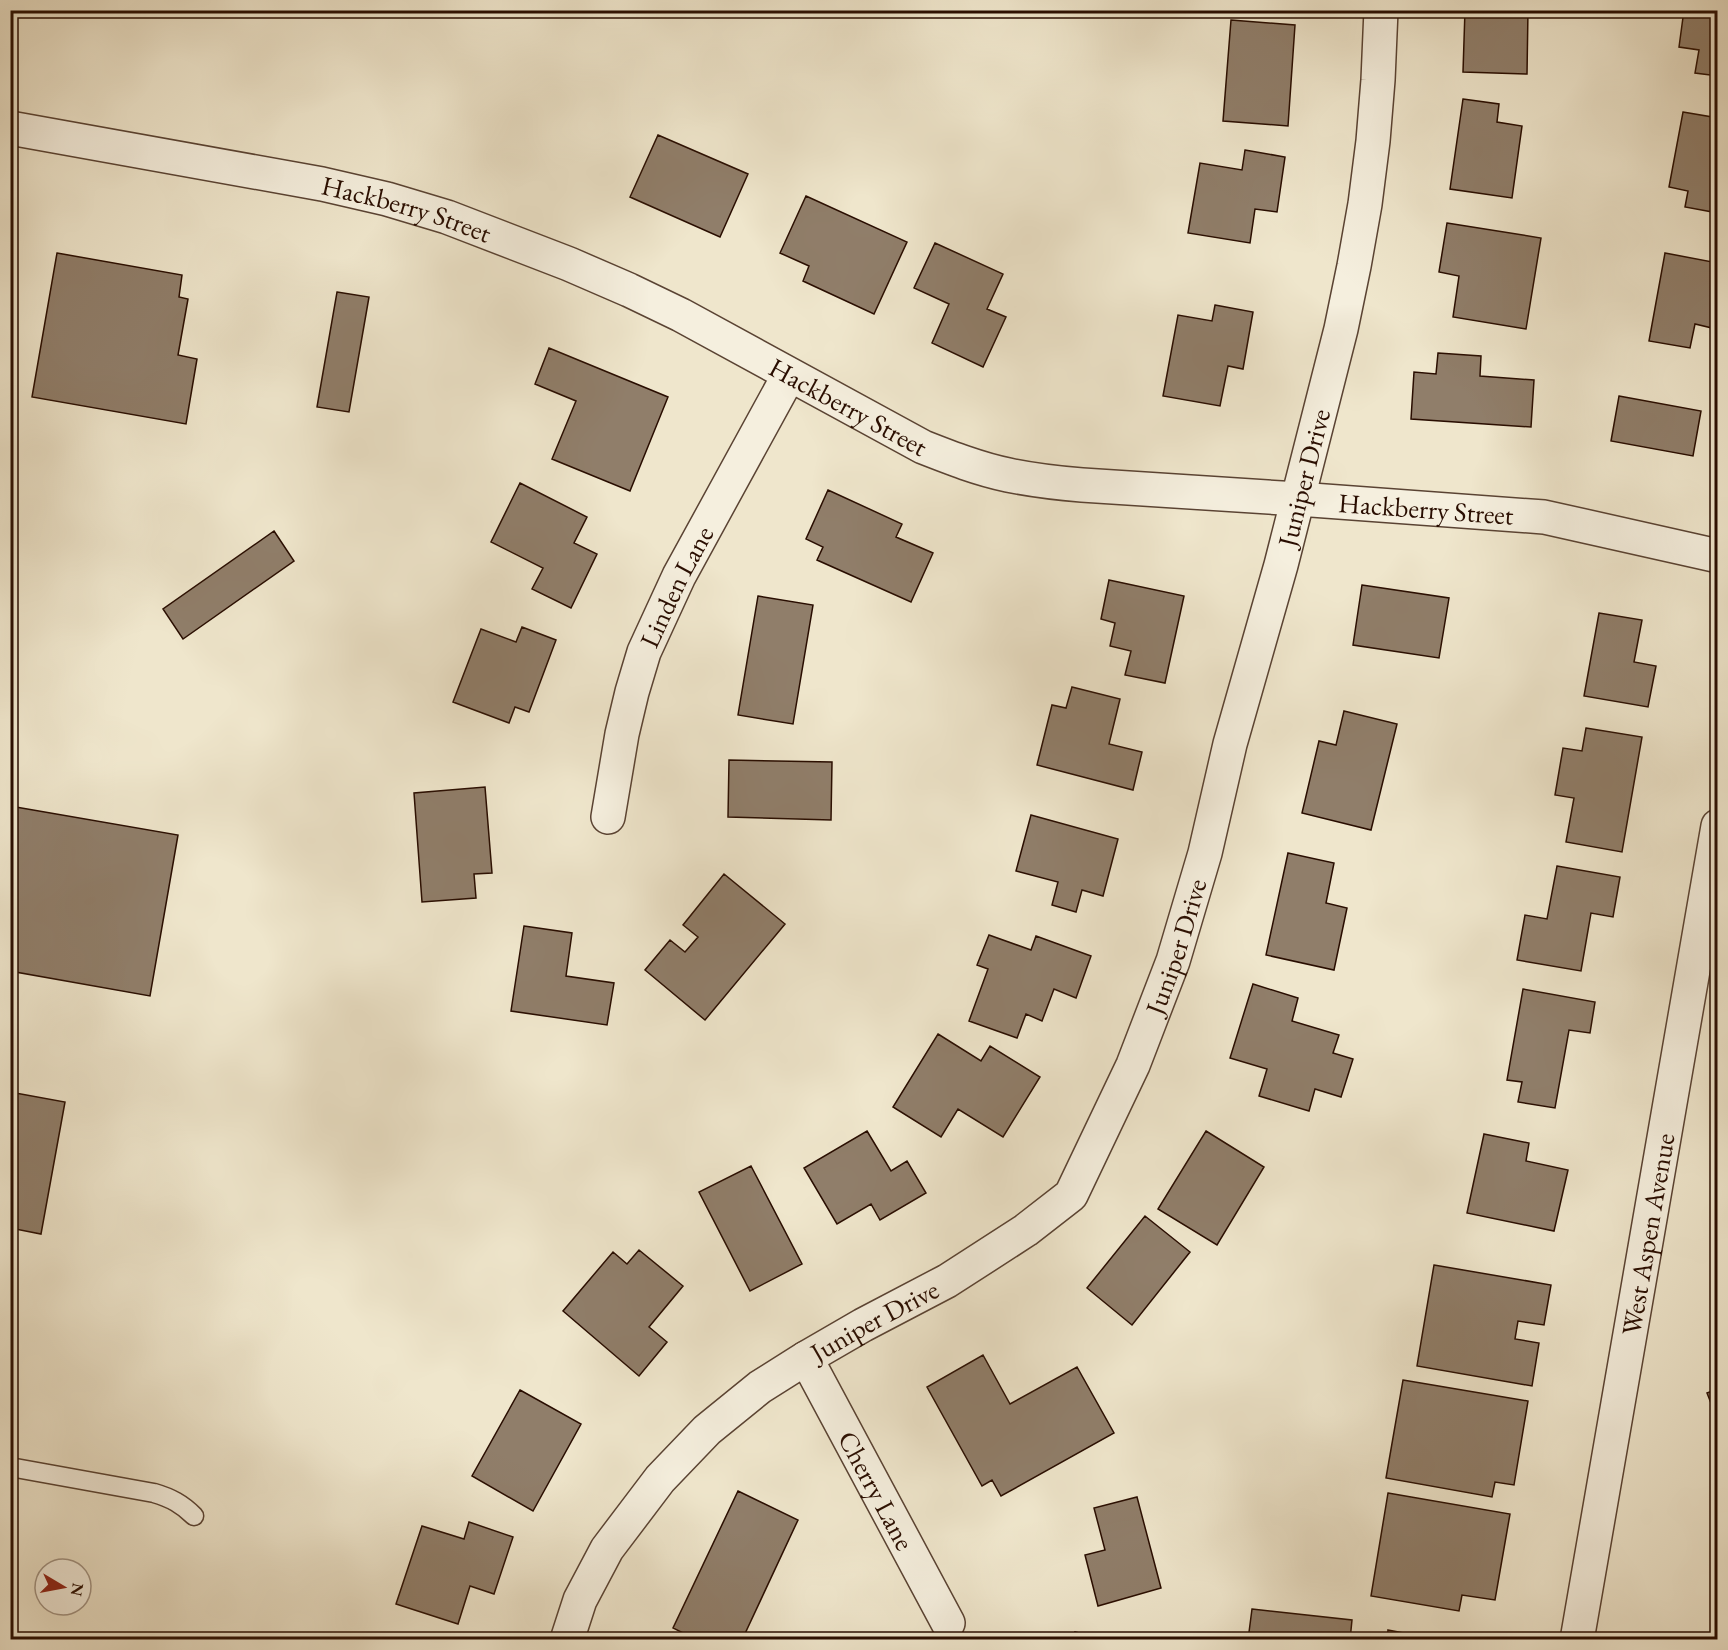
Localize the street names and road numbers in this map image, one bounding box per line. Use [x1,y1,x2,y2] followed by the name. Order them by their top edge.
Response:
[318,167,497,250] street label: Hackberry Street
[763,349,934,464] street label: Hackberry Street
[1268,405,1338,552] street label: Juniper Drive
[1337,485,1515,532] street label: Hackberry Street
[631,519,721,653] street label: Linden Lane
[1136,874,1214,1021] street label: Juniper Drive
[1613,1130,1682,1338] street label: West Aspen Avenue
[802,1271,944,1370] street label: Juniper Drive
[831,1425,923,1556] street label: Cherry Lane

